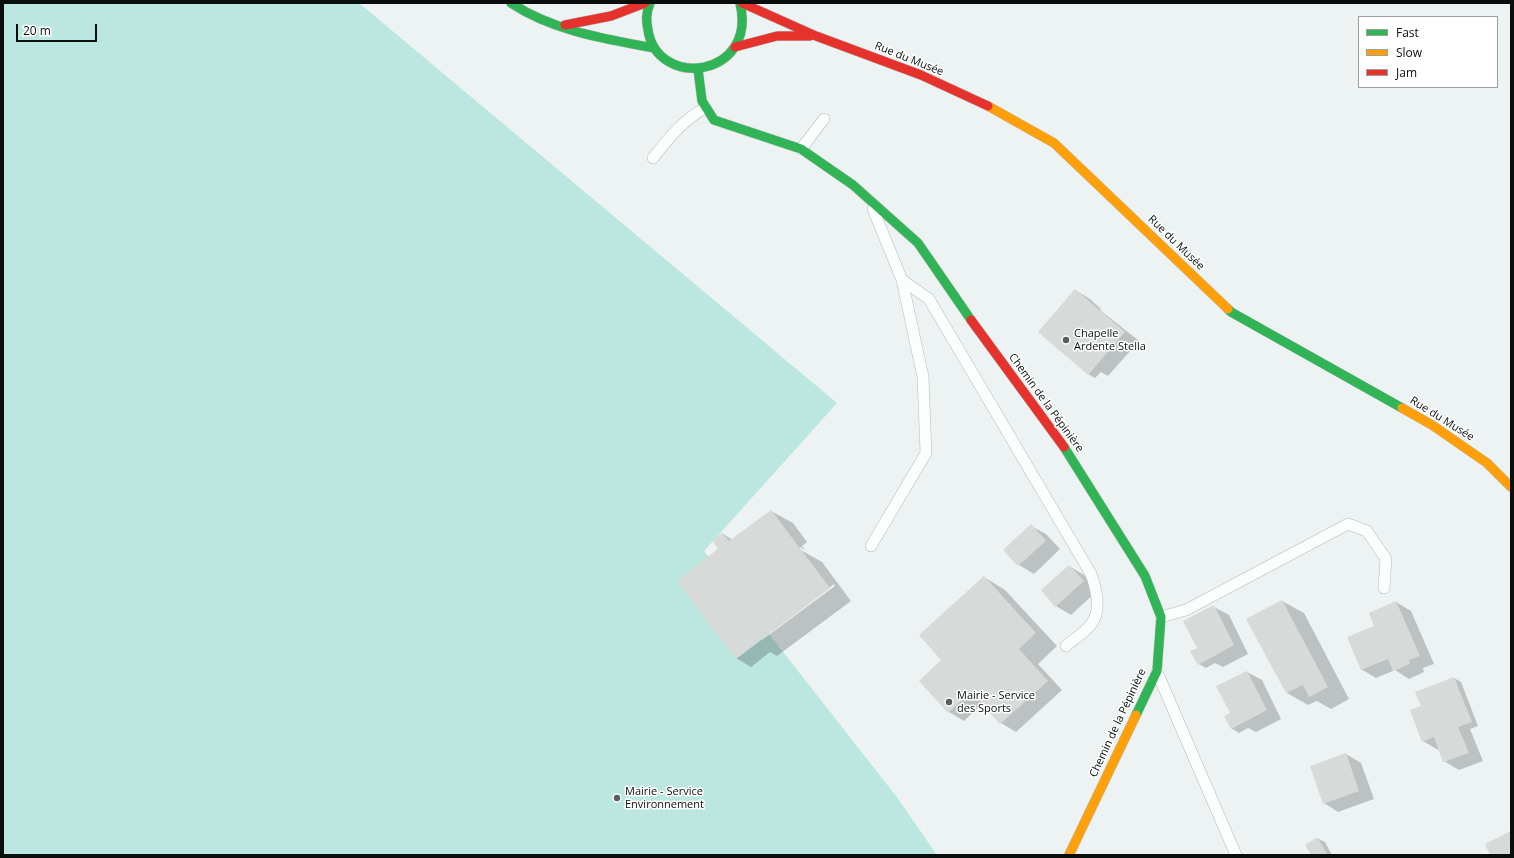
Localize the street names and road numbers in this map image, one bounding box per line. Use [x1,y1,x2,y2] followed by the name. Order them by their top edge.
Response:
[873,39,945,79] street label: Rue du Musée
[1145,213,1207,273] street label: Rue du Musée
[1006,351,1086,455] street label: Chemin de la Pépinière
[1407,394,1477,444] street label: Rue du Musée
[1087,666,1149,780] street label: Chemin de la Pépinière

